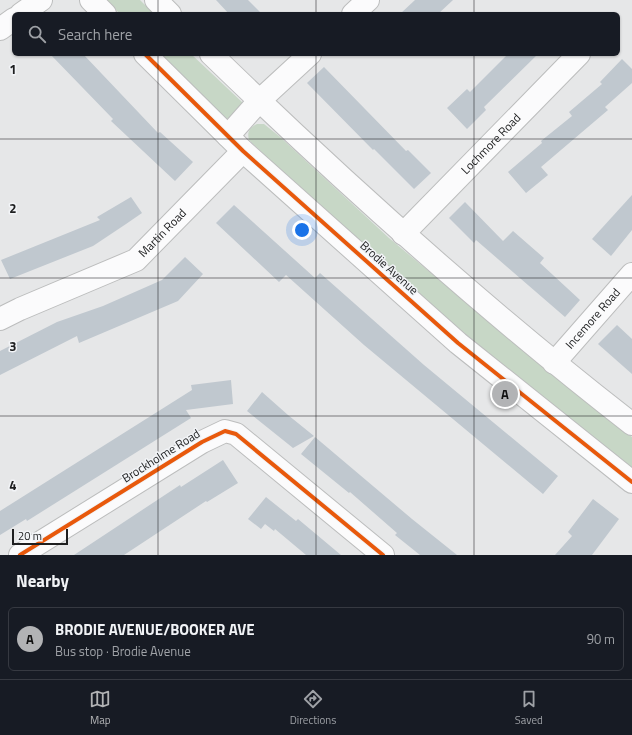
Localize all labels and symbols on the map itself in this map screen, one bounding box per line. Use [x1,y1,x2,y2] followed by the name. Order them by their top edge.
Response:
[9,59,17,79] text: 1
[456,109,525,178] street label: Lochmore Road
[9,198,17,218] text: 2
[133,204,191,262] street label: Martin Road
[292,220,312,240] your location
[356,236,423,299] street label: Brodie Avenue
[560,284,625,353] street label: Incemore Road
[9,336,17,356] text: 3
[492,379,518,409] pin: A
[118,424,204,487] street label: Brockholme Road
[9,475,17,495] text: 4
[12,527,68,546] scale bar

